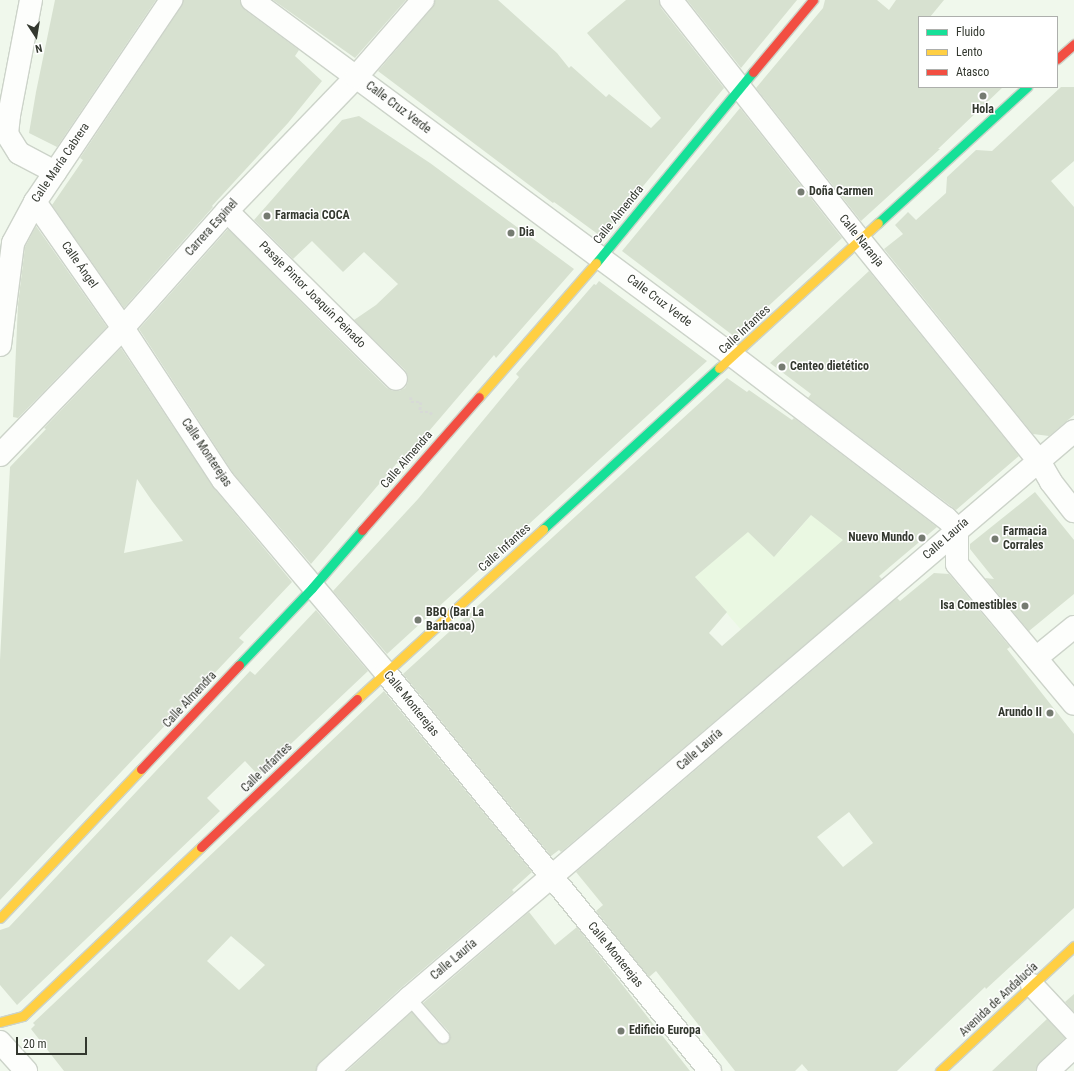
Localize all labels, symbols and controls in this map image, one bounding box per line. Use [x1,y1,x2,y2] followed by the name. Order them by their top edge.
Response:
[16,16,56,56] north arrow
[918,16,1058,88] legend
[956,25,985,39] text: Fluido
[34,41,43,55] text: N
[956,45,983,59] text: Lento
[956,65,989,79] text: Atasco
[363,79,433,137] street label: Calle Cruz Verde
[978,91,988,101] marker: Hola
[972,103,994,117] place label: Hola
[29,120,93,206] street label: Calle María Cabrera
[591,183,647,247] street label: Calle Almendra
[809,185,873,199] place label: Doña Carmen
[796,187,806,197] marker: Doña Carmen
[183,197,241,259] street label: Carrera Espinel
[275,209,350,223] place label: Farmacia COCA
[262,211,272,221] marker: Farmacia COCA
[836,212,886,270] street label: Calle Naranja
[519,226,534,240] place label: Dia
[506,228,516,238] marker: Dia
[58,239,100,291] street label: Calle Ángel
[256,239,368,351] street label: Pasaje Pintor Joaquín Peinado
[624,272,694,330] street label: Calle Cruz Verde
[716,302,774,358] street label: Calle Infantes
[790,360,869,374] place label: Centeo dietético
[777,362,787,372] marker: Centeo dietético
[178,416,234,490] street label: Calle Monterejas
[378,428,436,492] street label: Calle Almendra
[920,515,972,563] street label: Calle Lauría
[476,521,534,575] street label: Calle Infantes
[1003,525,1047,553] place label: Farmacia Corrales
[848,531,914,545] place label: Nuevo Mundo
[917,533,927,543] marker: Nuevo Mundo
[990,534,1000,544] marker: Farmacia Corrales
[940,599,1017,613] place label: Isa Comestibles
[1020,601,1030,611] marker: Isa Comestibles
[426,606,484,634] place label: BBQ (Bar La Barbacoa)
[413,615,423,625] marker: BBQ (Bar La Barbacoa)
[160,669,220,731] street label: Calle Almendra
[380,669,442,739] street label: Calle Monterejas
[998,706,1042,720] place label: Arundo II
[1045,708,1055,718] marker: Arundo II
[674,726,726,774] street label: Calle Lauría
[239,740,295,796] street label: Calle Infantes
[584,920,646,990] street label: Calle Monterejas
[428,937,480,983] street label: Calle Lauría
[957,960,1041,1040] street label: Avenida de Andalucía
[629,1024,701,1038] place label: Edificio Europa
[616,1026,626,1036] marker: Edificio Europa
[18,1029,89,1055] scale bar
[23,1037,47,1051] text: 20 m

